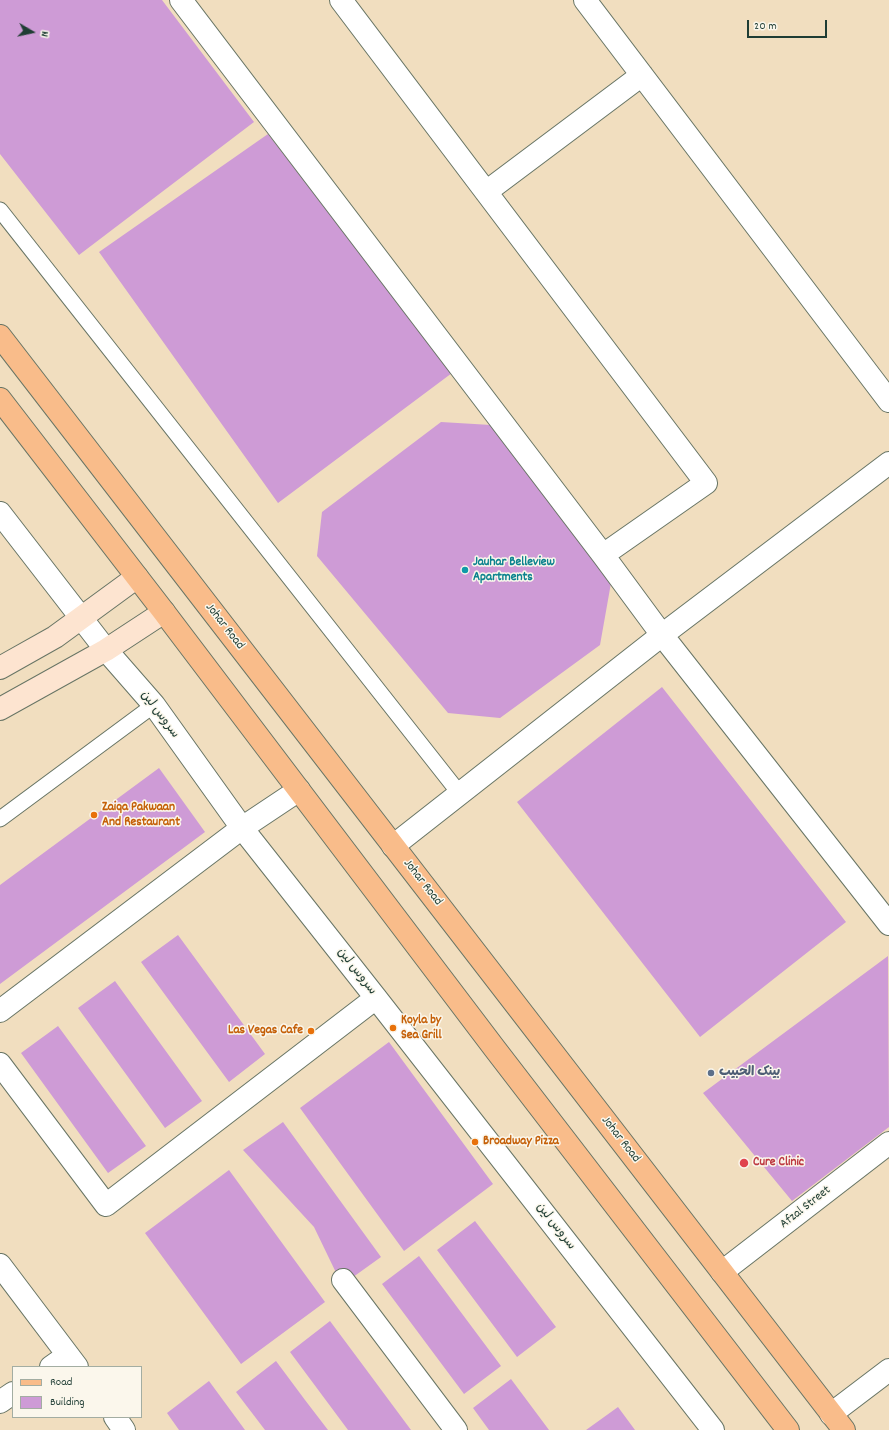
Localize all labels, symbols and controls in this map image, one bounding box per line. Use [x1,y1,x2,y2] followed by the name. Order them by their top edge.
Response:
[12,12,52,52] north arrow
[749,12,829,38] scale bar
[754,18,777,35] text: 20 m
[36,30,52,38] text: N
[473,555,555,586] place label: Jauhar Belleview Apartments
[460,565,470,575] marker: Jauhar Belleview Apartments
[201,601,247,653] street label: Johar Road
[136,688,182,742] street label: سروس لین
[102,800,180,831] place label: Zaiqa Pakwaan And Restaurant
[89,810,99,820] marker: Zaiqa Pakwaan And Restaurant
[399,857,445,909] street label: Johar Road
[333,945,379,999] street label: سروس لین
[401,1013,441,1044] place label: Koyla by Sea Grill
[228,1023,303,1039] place label: Las Vegas Cafe
[388,1023,398,1033] marker: Koyla by Sea Grill
[306,1026,316,1036] marker: Las Vegas Cafe
[719,1065,780,1081] place label: بينک الحبيب
[706,1068,716,1078] marker: بينک الحبيب
[597,1114,643,1166] street label: Johar Road
[483,1134,559,1150] place label: Broadway Pizza
[470,1137,480,1147] marker: Broadway Pizza
[753,1155,804,1171] place label: Cure Clinic
[738,1157,750,1169] marker: Cure Clinic
[777,1183,835,1233] street label: Afzal Street
[532,1200,578,1254] street label: سروس لین
[12,1366,142,1418] legend
[50,1374,72,1391] text: Road
[50,1394,85,1411] text: Building

